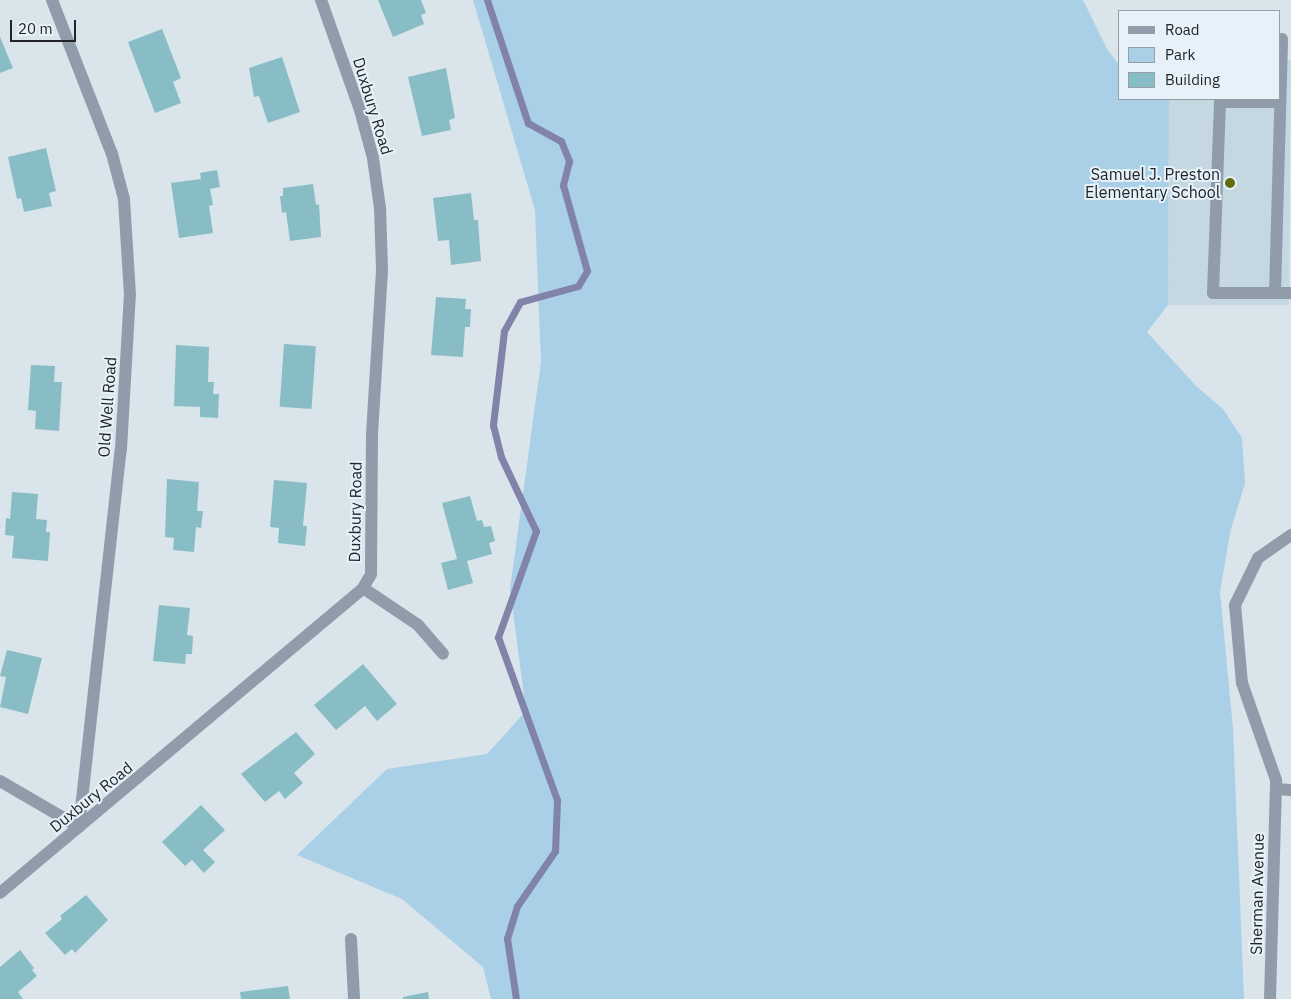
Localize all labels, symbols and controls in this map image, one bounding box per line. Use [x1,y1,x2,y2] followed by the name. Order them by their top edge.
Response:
[12,10,79,42] scale bar
[1118,10,1281,100] legend
[18,19,53,38] text: 20 m
[1165,20,1200,39] text: Road
[1165,45,1195,64] text: Park
[349,55,397,157] street label: Duxbury Road
[1165,70,1220,89] text: Building
[1085,164,1220,202] place label: Samuel J. Preston Elementary School
[1224,177,1236,189] marker: Samuel J. Preston Elementary School
[94,356,120,458] street label: Old Well Road
[345,461,365,563] street label: Duxbury Road
[46,758,136,836] street label: Duxbury Road
[1246,833,1268,955] street label: Sherman Avenue

